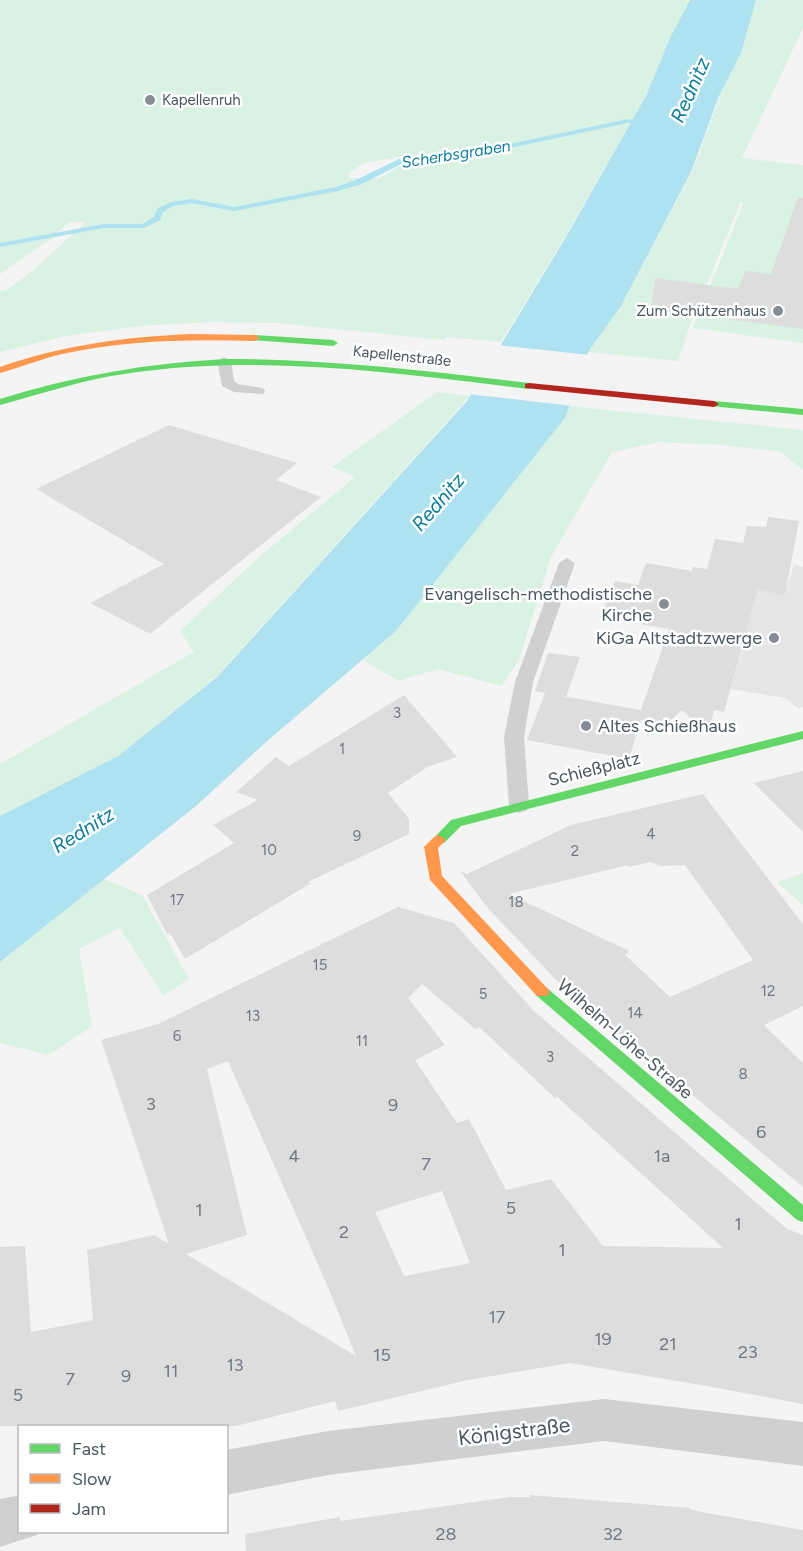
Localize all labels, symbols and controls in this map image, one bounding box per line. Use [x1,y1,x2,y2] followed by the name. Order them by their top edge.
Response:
[665,54,715,126] water label: Rednitz
[162,91,241,109] place label: Kapellenruh
[143,93,157,107] marker: Kapellenruh
[400,136,512,172] water label: Scherbsgraben
[637,302,766,320] place label: Zum Schützenhaus
[771,304,785,318] marker: Zum Schützenhaus
[352,342,452,370] street label: Kapellenstraße
[406,468,470,536] water label: Rednitz
[424,583,652,626] place label: Evangelisch-methodistische Kirche
[657,597,671,611] marker: Evangelisch-methodistische Kirche
[596,627,762,649] place label: KiGa Altstadtzwerge
[767,631,781,645] marker: KiGa Altstadtzwerge
[393,704,401,722] house number: 3
[598,715,736,737] place label: Altes Schießhaus
[579,719,593,733] marker: Altes Schießhaus
[339,740,345,758] house number: 1
[546,747,643,791] street label: Schießplatz
[48,802,119,858] water label: Rednitz
[646,825,656,843] house number: 4
[353,827,361,845] house number: 9
[261,841,277,859] house number: 10
[571,842,579,860] house number: 2
[170,891,184,909] house number: 17
[508,893,524,911] house number: 18
[313,956,327,974] house number: 15
[553,974,697,1104] street label: Wilhelm-Löhe-Straße
[761,982,775,1000] house number: 12
[479,985,487,1003] house number: 5
[627,1004,643,1022] house number: 14
[246,1007,260,1025] house number: 13
[173,1027,182,1045] house number: 6
[356,1032,368,1050] house number: 11
[546,1048,554,1066] house number: 3
[738,1065,748,1083] house number: 8
[146,1093,156,1115] house number: 3
[388,1094,398,1116] house number: 9
[756,1121,766,1143] house number: 6
[288,1145,300,1167] house number: 4
[654,1145,670,1167] house number: 1a
[421,1153,431,1175] house number: 7
[506,1197,516,1219] house number: 5
[195,1199,203,1221] house number: 1
[734,1213,742,1235] house number: 1
[339,1221,349,1243] house number: 2
[558,1239,566,1261] house number: 1
[488,1306,506,1328] house number: 17
[594,1328,612,1350] house number: 19
[659,1333,677,1355] house number: 21
[738,1341,758,1363] house number: 23
[373,1344,391,1366] house number: 15
[226,1354,244,1376] house number: 13
[164,1360,178,1382] house number: 11
[121,1365,131,1387] house number: 9
[65,1368,75,1390] house number: 7
[13,1384,23,1406] house number: 5
[457,1412,571,1450] street label: Königstraße
[18,1425,228,1533] legend
[72,1438,106,1460] text: Fast
[72,1468,111,1490] text: Slow
[72,1498,106,1520] text: Jam
[435,1523,457,1545] house number: 28
[603,1523,623,1545] house number: 32

